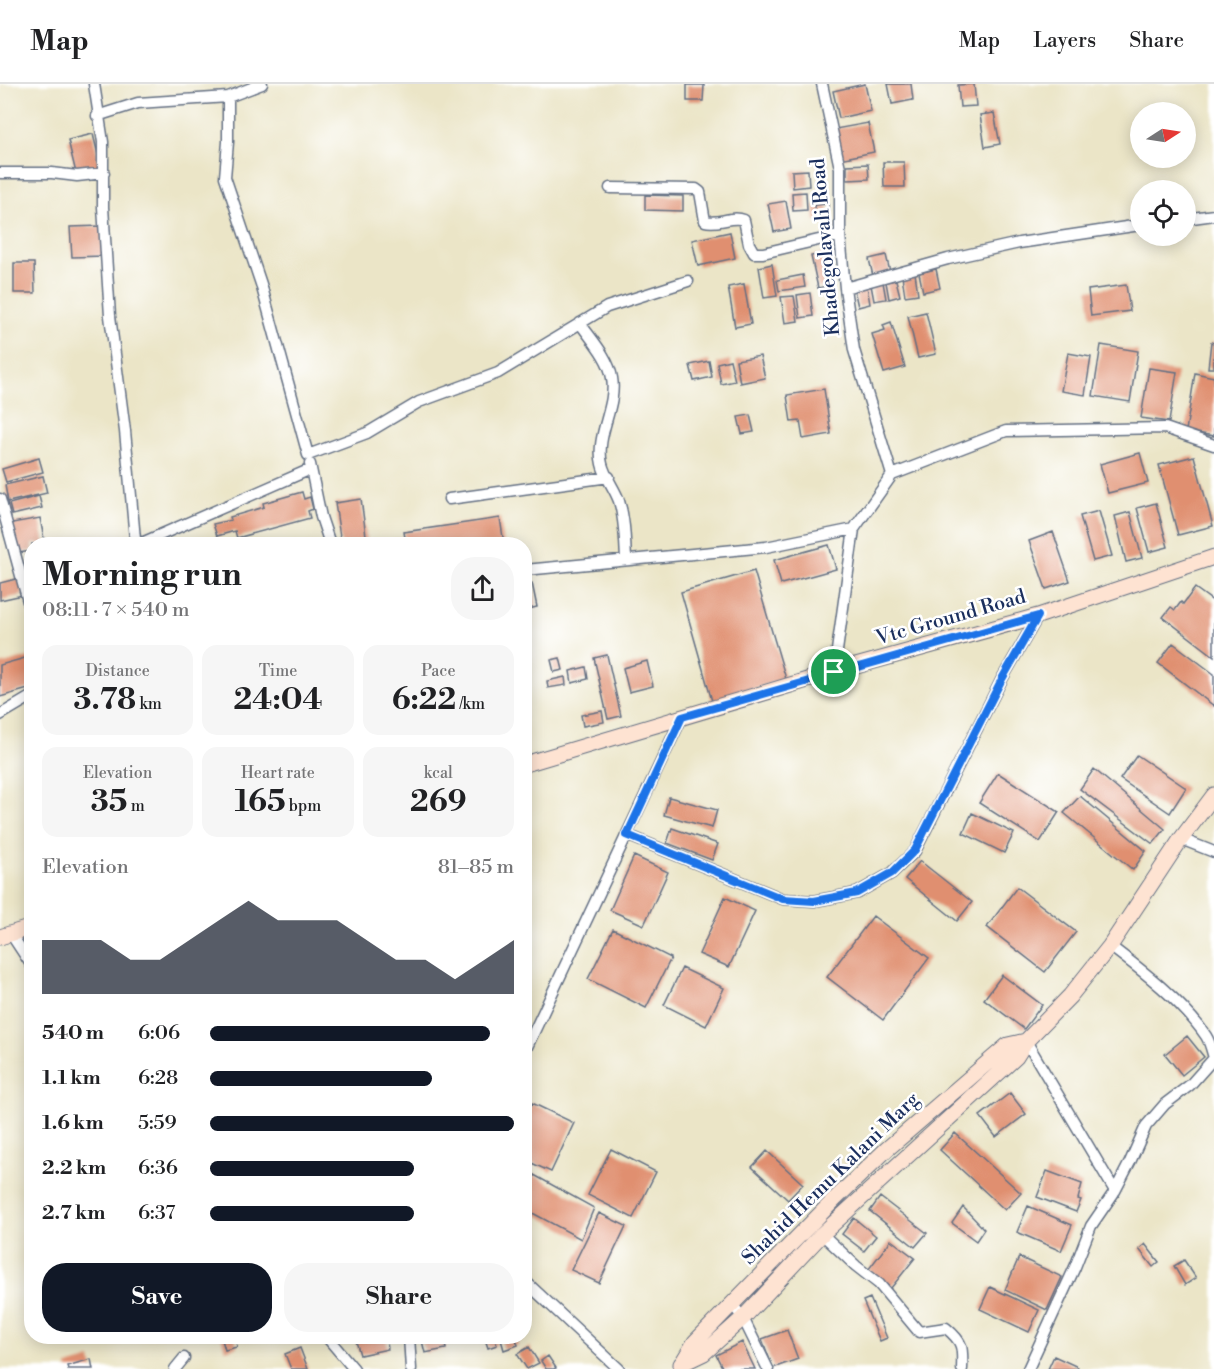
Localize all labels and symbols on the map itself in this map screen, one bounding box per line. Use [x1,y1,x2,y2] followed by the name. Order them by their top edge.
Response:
[1130,102,1196,168] north arrow
[806,156,846,337] street label: Khadegolavali Road
[872,584,1030,652] street label: Vtc Ground Road
[808,646,859,697] pin
[737,1087,926,1270] street label: Shahid Hemu Kalani Marg

